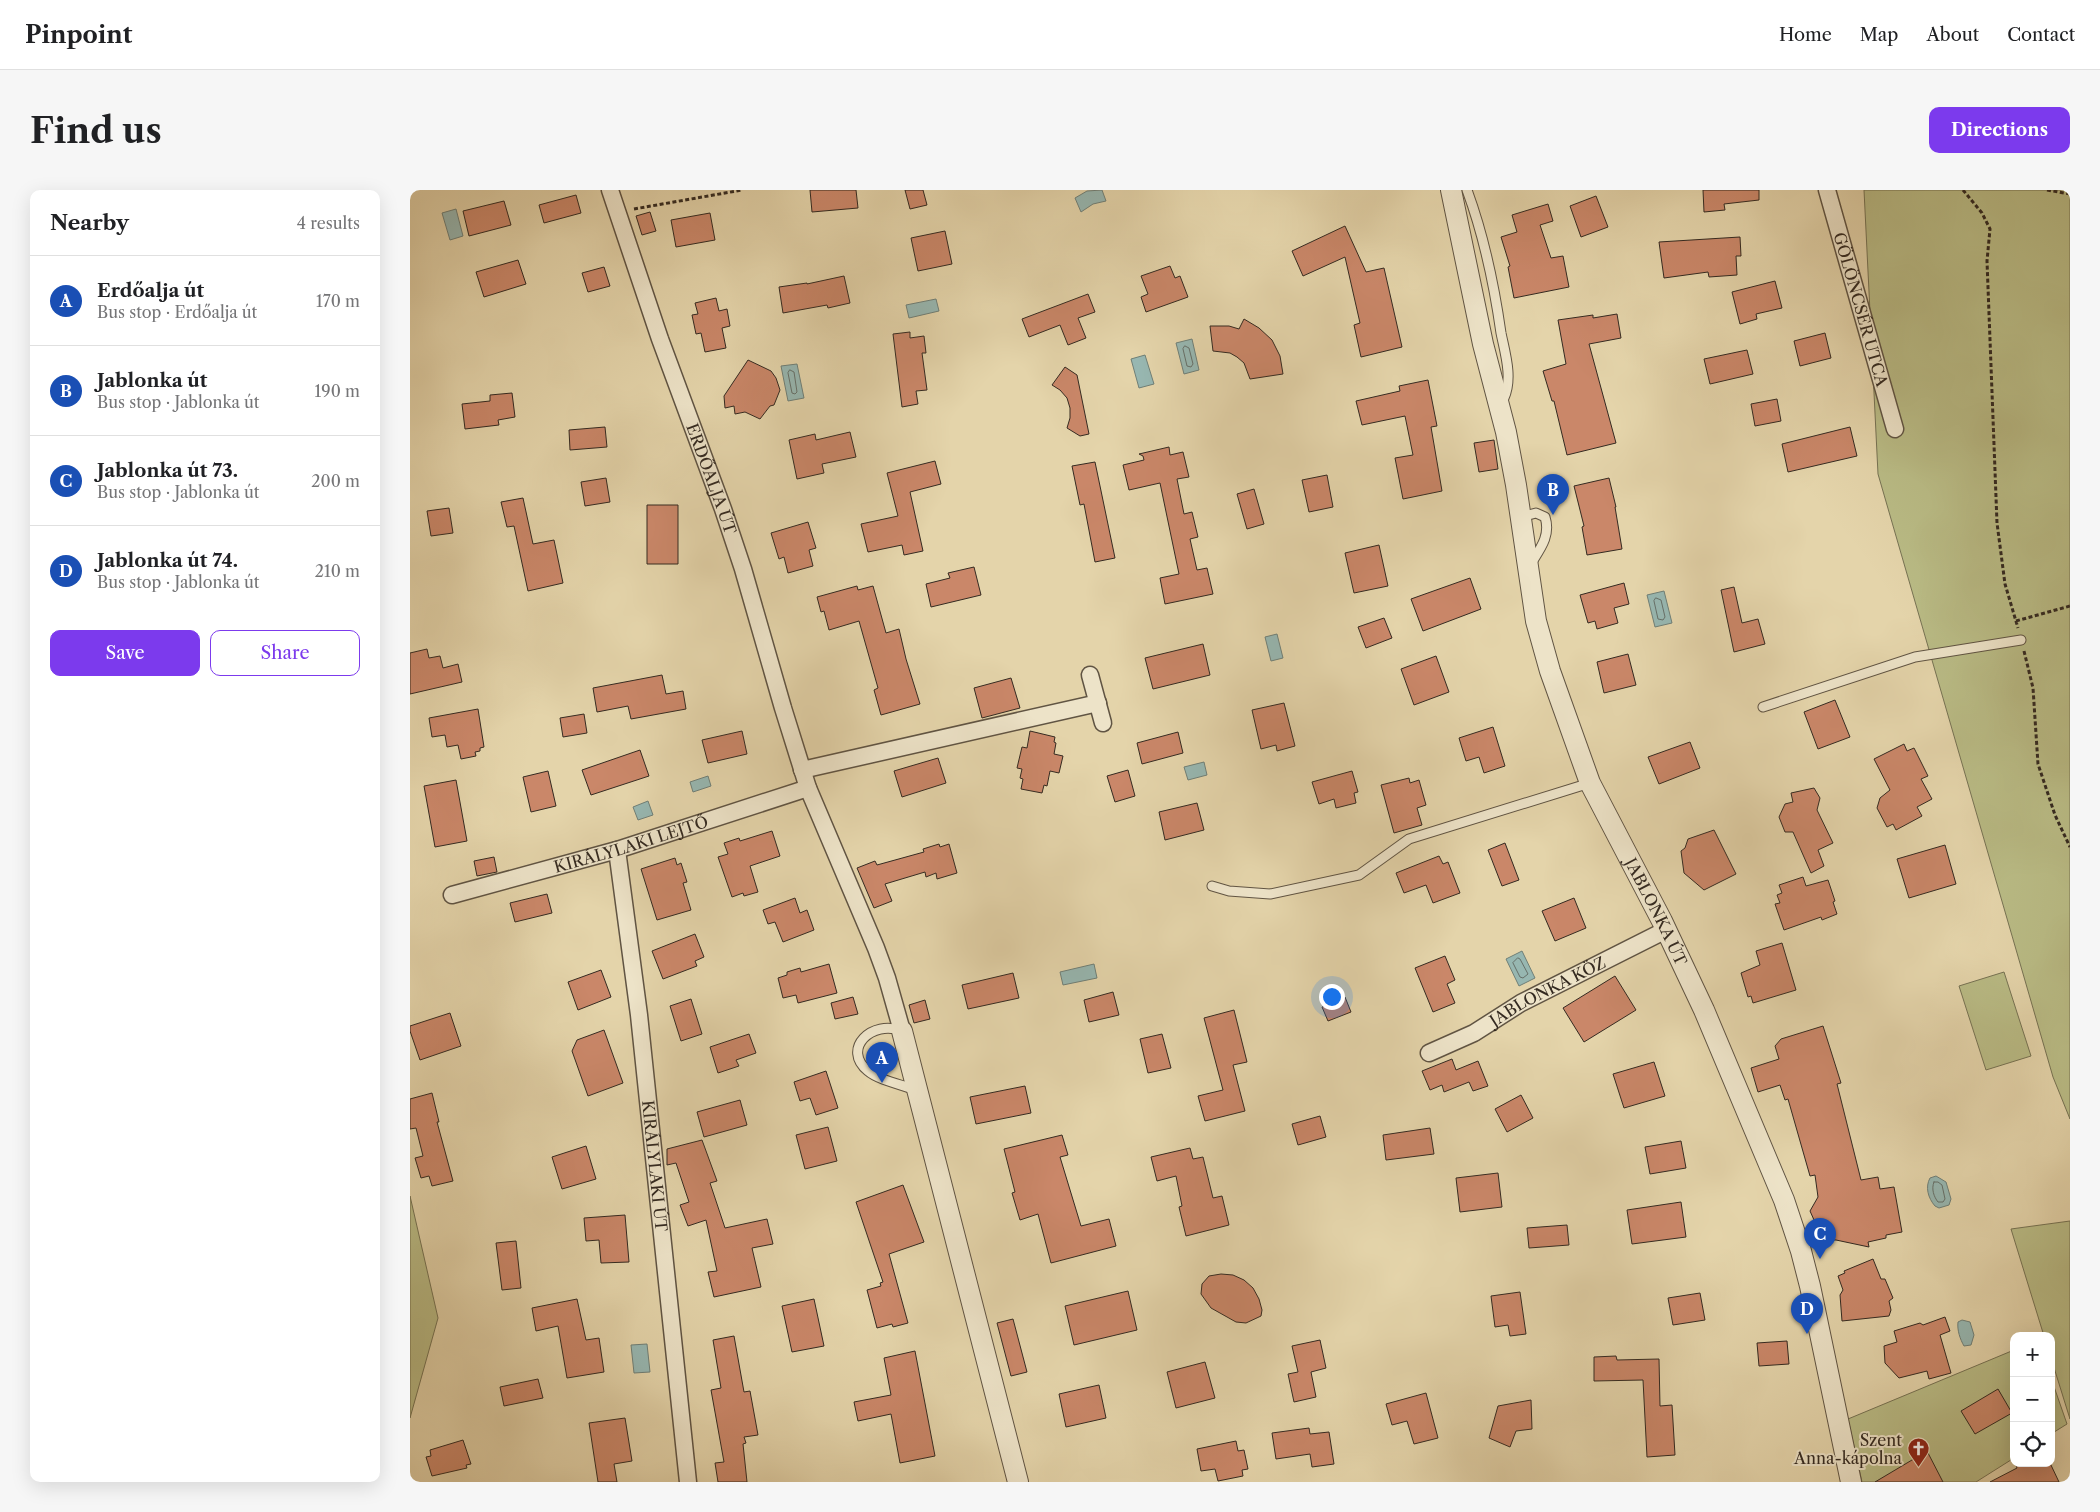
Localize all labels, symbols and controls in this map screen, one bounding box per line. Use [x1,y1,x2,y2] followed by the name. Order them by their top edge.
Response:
[25,20,132,49] text: Pinpoint
[1779,24,1832,46] text: Home
[1860,24,1898,46] text: Map
[1926,24,1979,46] text: About
[2007,24,2075,46] text: Contact
[1929,107,2070,153] button: Directions
[30,109,162,152] text: Find us
[50,210,129,235] text: Nearby
[297,213,360,233] text: 4 results
[1829,230,1893,390] street label: GÖLÖNCSÉR UTCA
[97,279,204,302] text: Erdőalja út
[60,291,72,311] text: A
[316,291,360,311] text: 170 m
[97,302,257,322] text: Bus stop · Erdőalja út
[97,369,207,392] text: Jablonka út
[60,381,72,401] text: B
[315,381,360,401] text: 190 m
[97,392,259,412] text: Bus stop · Jablonka út
[682,421,741,537] street label: ERDŐALJA ÚT
[97,459,238,482] text: Jablonka út 73.
[60,471,72,491] text: C
[311,471,360,491] text: 200 m
[1537,474,1569,515] pin: B
[97,482,259,502] text: Bus stop · Jablonka út
[97,549,238,572] text: Jablonka út 74.
[59,561,73,581] text: D
[315,561,360,581] text: 210 m
[97,572,259,592] text: Bus stop · Jablonka út
[50,630,200,676] button: Save
[210,630,360,676] button: Share
[551,811,711,877] street label: KIRÁLYLAKI LEJTŐ
[1619,852,1691,969] street label: JABLONKA ÚT
[1483,952,1609,1032] street label: JABLONKA KÖZ
[1319,984,1345,1010] your location
[866,1042,898,1083] pin: A
[638,1099,672,1232] street label: KIRÁLYLAKI ÚT
[1804,1218,1836,1259] pin: C
[1791,1293,1823,1334] pin: D
[2010,1332,2055,1467] map controls
[2010,1332,2055,1377] button: +
[2010,1377,2055,1422] button: −
[2010,1422,2055,1467] button: locate
[1793,1430,1903,1468] place label: Szent Anna-kápolna
[1906,1437,1930,1468] church icon: Szent Anna-kápolna

